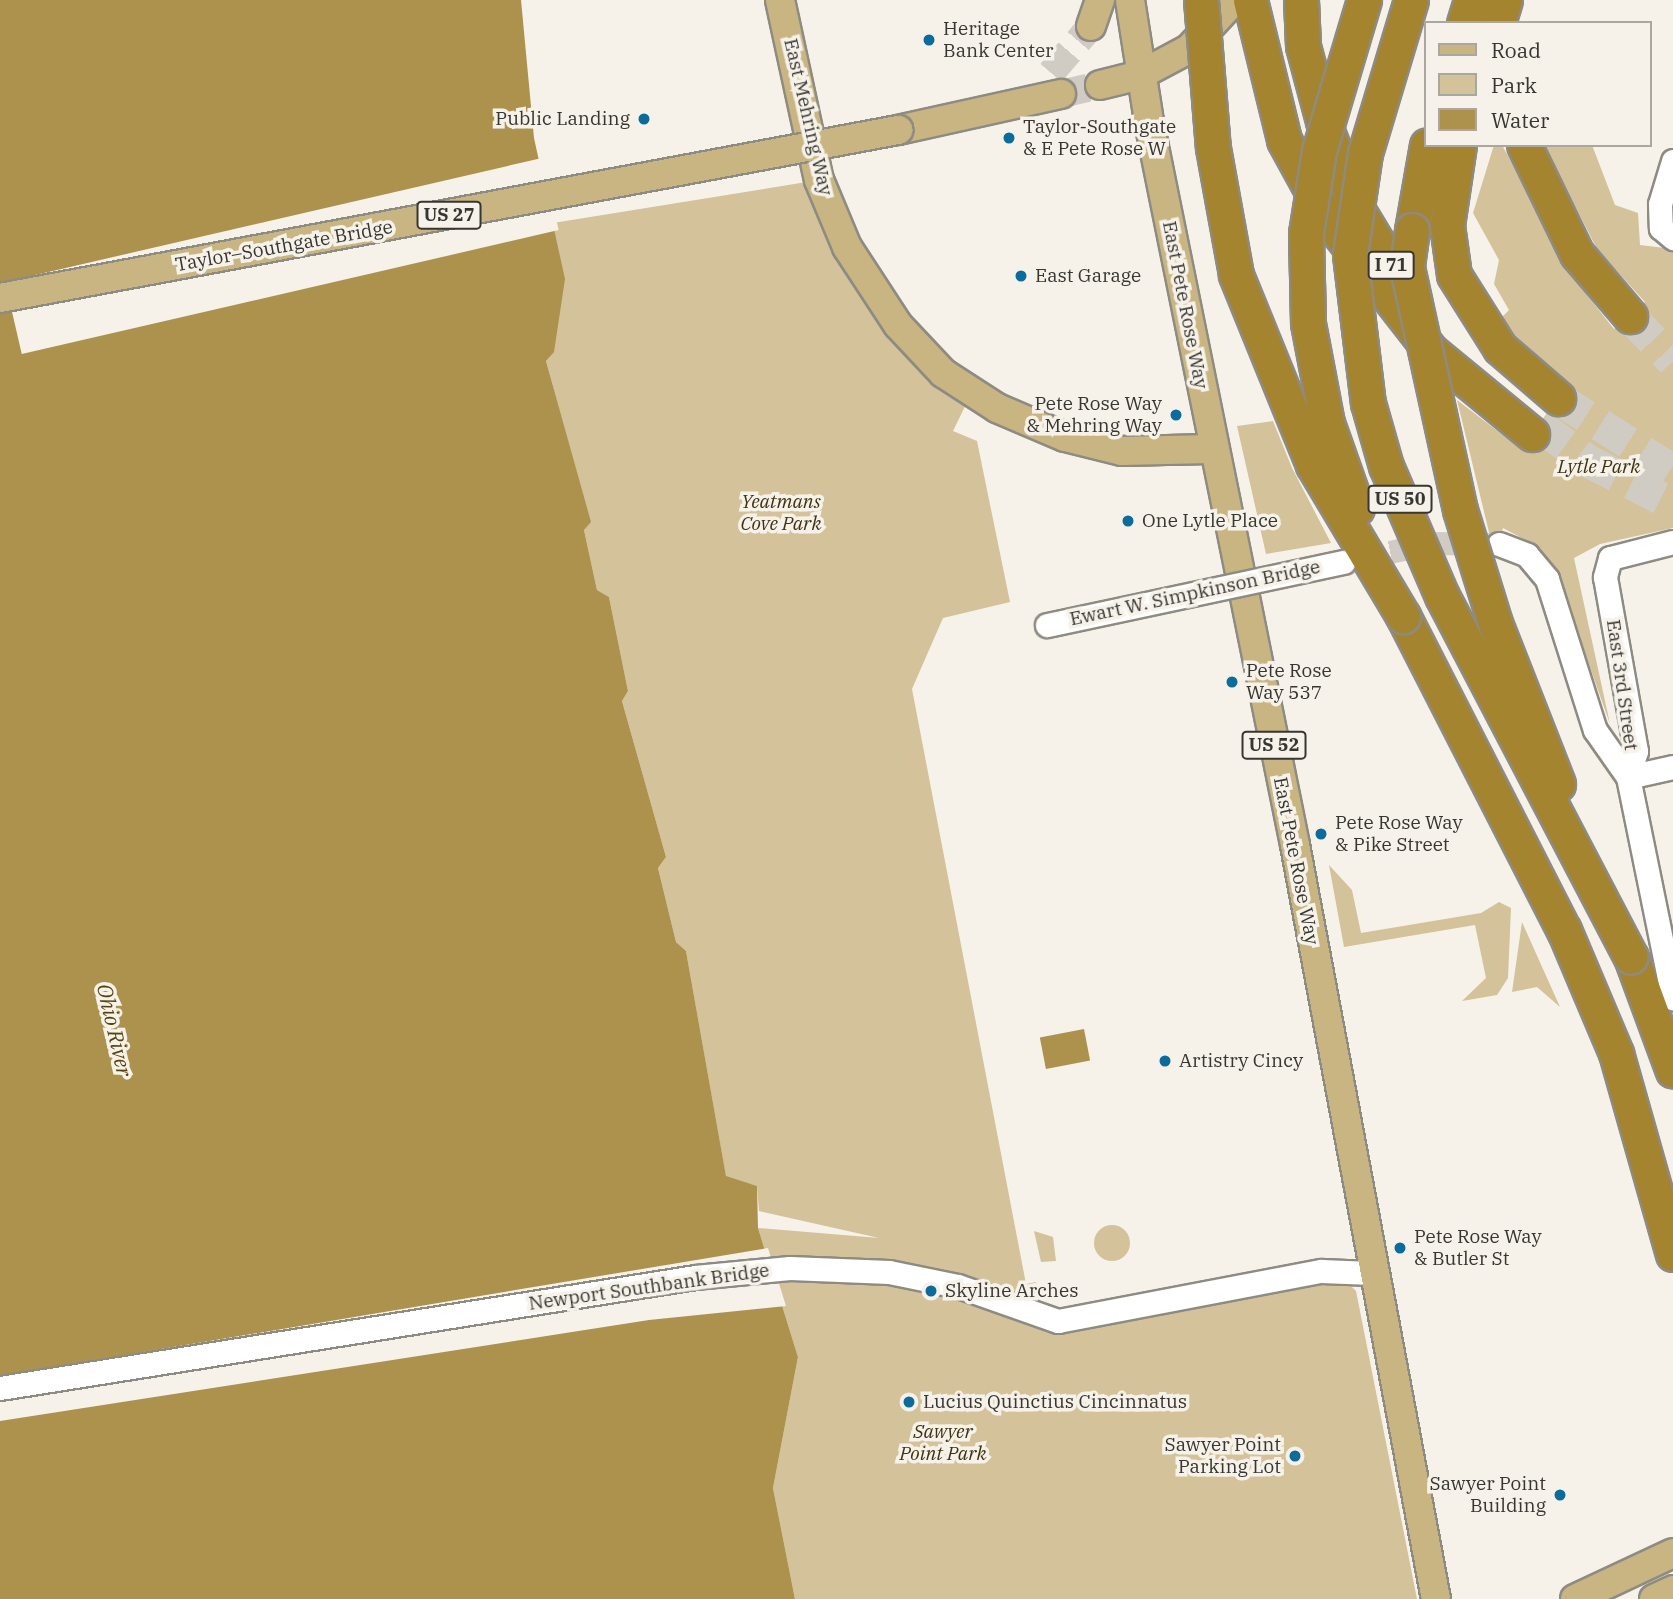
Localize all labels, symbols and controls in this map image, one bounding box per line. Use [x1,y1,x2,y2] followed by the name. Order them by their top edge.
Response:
[943,18,1054,62] place label: Heritage Bank Center
[1424,21,1652,147] legend
[921,32,937,48] marker: Heritage Bank Center
[779,36,837,198] street label: East Mehring Way
[1491,36,1541,64] text: Road
[1491,71,1537,99] text: Park
[1491,106,1549,134] text: Water
[495,108,630,130] place label: Public Landing
[636,111,652,127] marker: Public Landing
[1023,116,1176,160] place label: Taylor-Southgate & E Pete Rose W
[1001,130,1017,146] marker: Taylor-Southgate & E Pete Rose W
[416,200,482,230] road number: US 27
[173,216,395,276] street label: Taylor–Southgate Bridge
[1158,219,1212,391] street label: East Pete Rose Way
[1366,250,1416,279] road number: I 71
[1035,265,1141,287] place label: East Garage
[1013,268,1029,284] marker: East Garage
[1027,393,1162,437] place label: Pete Rose Way & Mehring Way
[1168,407,1184,423] marker: Pete Rose Way & Mehring Way
[1558,456,1640,478] park label: Lytle Park
[1367,485,1433,514] road number: US 50
[741,491,821,535] park label: Yeatmans Cove Park
[1142,510,1278,532] place label: One Lytle Place
[1120,513,1136,529] marker: One Lytle Place
[1068,555,1322,631] street label: Ewart W. Simpkinson Bridge
[1602,618,1642,752] street label: East 3rd Street
[1246,660,1332,704] place label: Pete Rose Way 537
[1224,674,1240,690] marker: Pete Rose Way 537
[1241,730,1307,760] road number: US 52
[1269,775,1323,947] street label: East Pete Rose Way
[1335,812,1463,856] place label: Pete Rose Way & Pike Street
[1313,826,1329,842] marker: Pete Rose Way & Pike Street
[92,981,138,1079] water label: Ohio River
[1179,1050,1303,1072] place label: Artistry Cincy
[1157,1053,1173,1069] marker: Artistry Cincy
[1414,1226,1542,1270] place label: Pete Rose Way & Butler St
[1392,1240,1408,1256] marker: Pete Rose Way & Butler St
[527,1259,771,1315] street label: Newport Southbank Bridge
[945,1280,1078,1302] place label: Skyline Arches
[923,1283,939,1299] marker: Skyline Arches
[923,1391,1187,1413] place label: Lucius Quinctius Cincinnatus
[901,1394,917,1410] marker: Lucius Quinctius Cincinnatus
[899,1421,987,1465] park label: Sawyer Point Park
[1164,1434,1281,1478] place label: Sawyer Point Parking Lot
[1287,1448,1303,1464] marker: Sawyer Point Parking Lot
[1429,1473,1546,1517] place label: Sawyer Point Building
[1552,1487,1568,1503] marker: Sawyer Point Building

